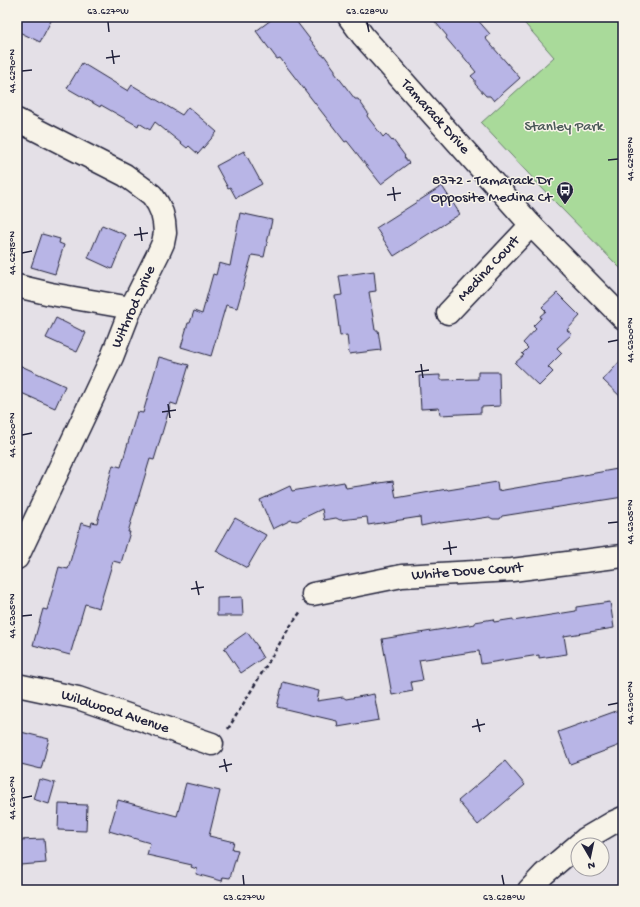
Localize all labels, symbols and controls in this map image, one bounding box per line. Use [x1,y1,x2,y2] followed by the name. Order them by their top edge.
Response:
[87,6,129,18] text: 63.627°W
[346,6,388,18] text: 63.628°W
[7,48,19,93] text: 44.6290°N
[396,75,474,158] street label: Tamarack Drive
[524,118,605,136] park label: Stanley Park
[625,137,637,181] text: 44.6295°N
[431,172,554,207] place label: 8372 - Tamarack Dr Opposite Medina Ct
[555,180,575,205] bus stop icon: 8372 - Tamarack Dr Opposite Medina Ct
[7,231,19,275] text: 44.6295°N
[454,231,525,306] street label: Medina Court
[108,263,160,351] street label: Withrod Drive
[625,317,637,363] text: 44.6300°N
[7,412,19,458] text: 44.6300°N
[625,499,637,544] text: 44.6305°N
[411,559,525,585] street label: White Dove Court
[7,593,19,638] text: 44.6305°N
[625,681,637,725] text: 44.6310°N
[59,686,172,738] street label: Wildwood Avenue
[7,776,19,820] text: 44.6310°N
[570,837,610,877] north arrow
[587,858,596,871] text: N
[223,892,265,904] text: 63.627°W
[483,892,525,904] text: 63.628°W

